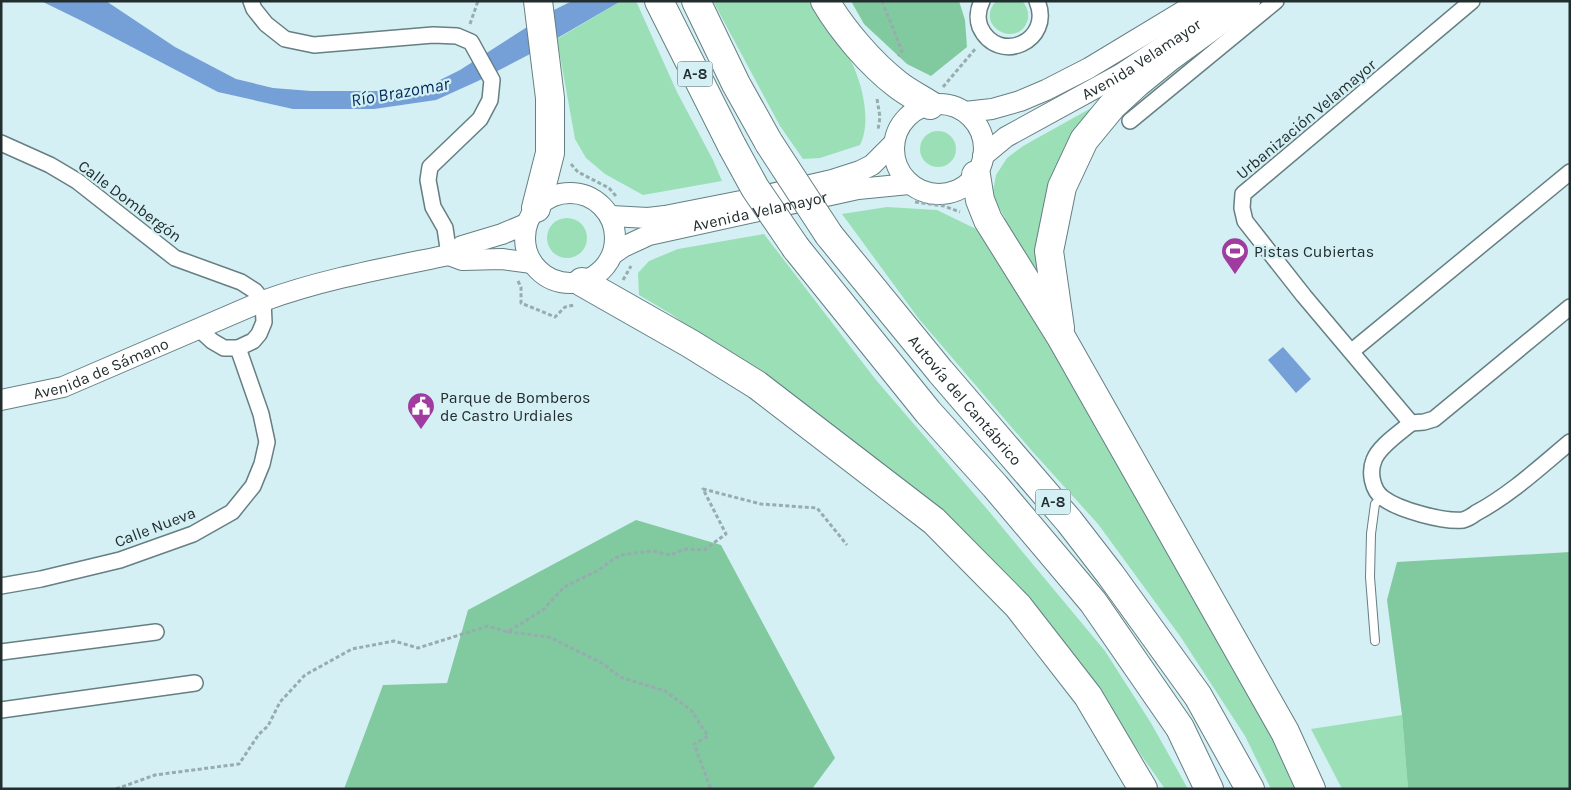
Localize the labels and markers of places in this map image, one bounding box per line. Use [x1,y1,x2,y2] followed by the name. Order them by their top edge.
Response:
[1220,236,1250,275] sports icon: Pistas Cubiertas
[1254,242,1374,261] place label: Pistas Cubiertas
[440,388,590,425] place label: Parque de Bomberos de Castro Urdiales
[406,391,436,430] public building icon: Parque de Bomberos de Castro Urdiales

